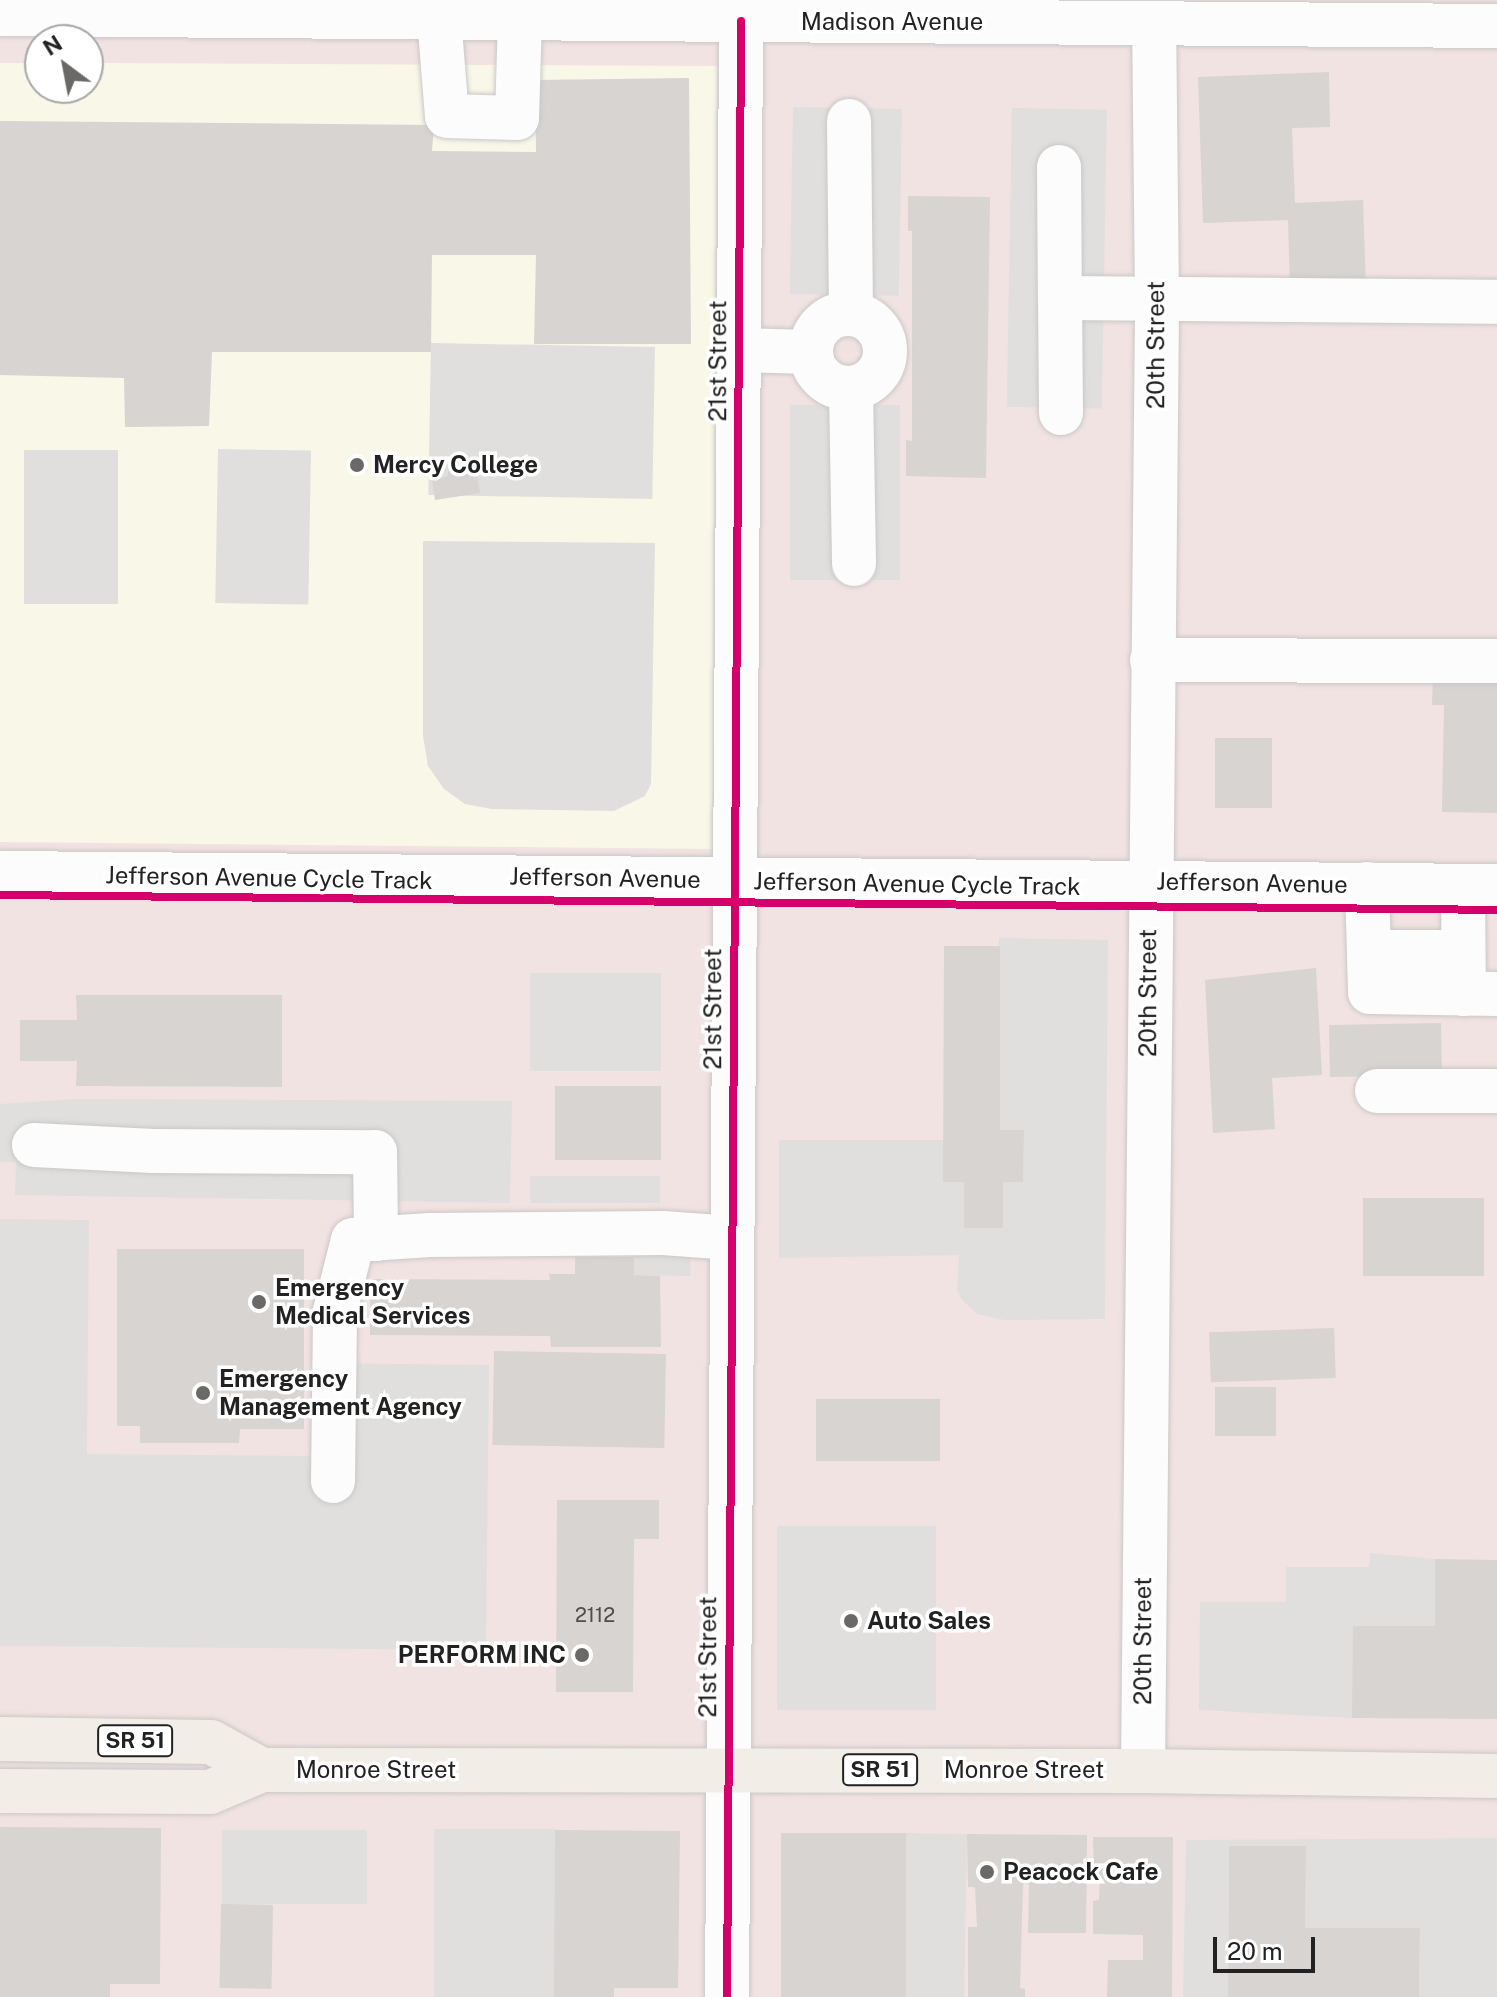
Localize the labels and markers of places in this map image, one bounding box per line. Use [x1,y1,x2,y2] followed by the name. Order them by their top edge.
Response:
[373,451,538,479] place label: Mercy College
[348,456,366,474] marker: Mercy College
[275,1274,470,1330] place label: Emergency Medical Services
[250,1293,268,1311] marker: Emergency Medical Services
[219,1365,462,1421] place label: Emergency Management Agency
[194,1384,212,1402] marker: Emergency Management Agency
[867,1607,991,1635] place label: Auto Sales
[842,1612,860,1630] marker: Auto Sales
[398,1641,566,1669] place label: PERFORM INC
[573,1646,591,1664] marker: PERFORM INC
[1003,1858,1158,1886] place label: Peacock Cafe
[978,1863,996,1881] marker: Peacock Cafe

